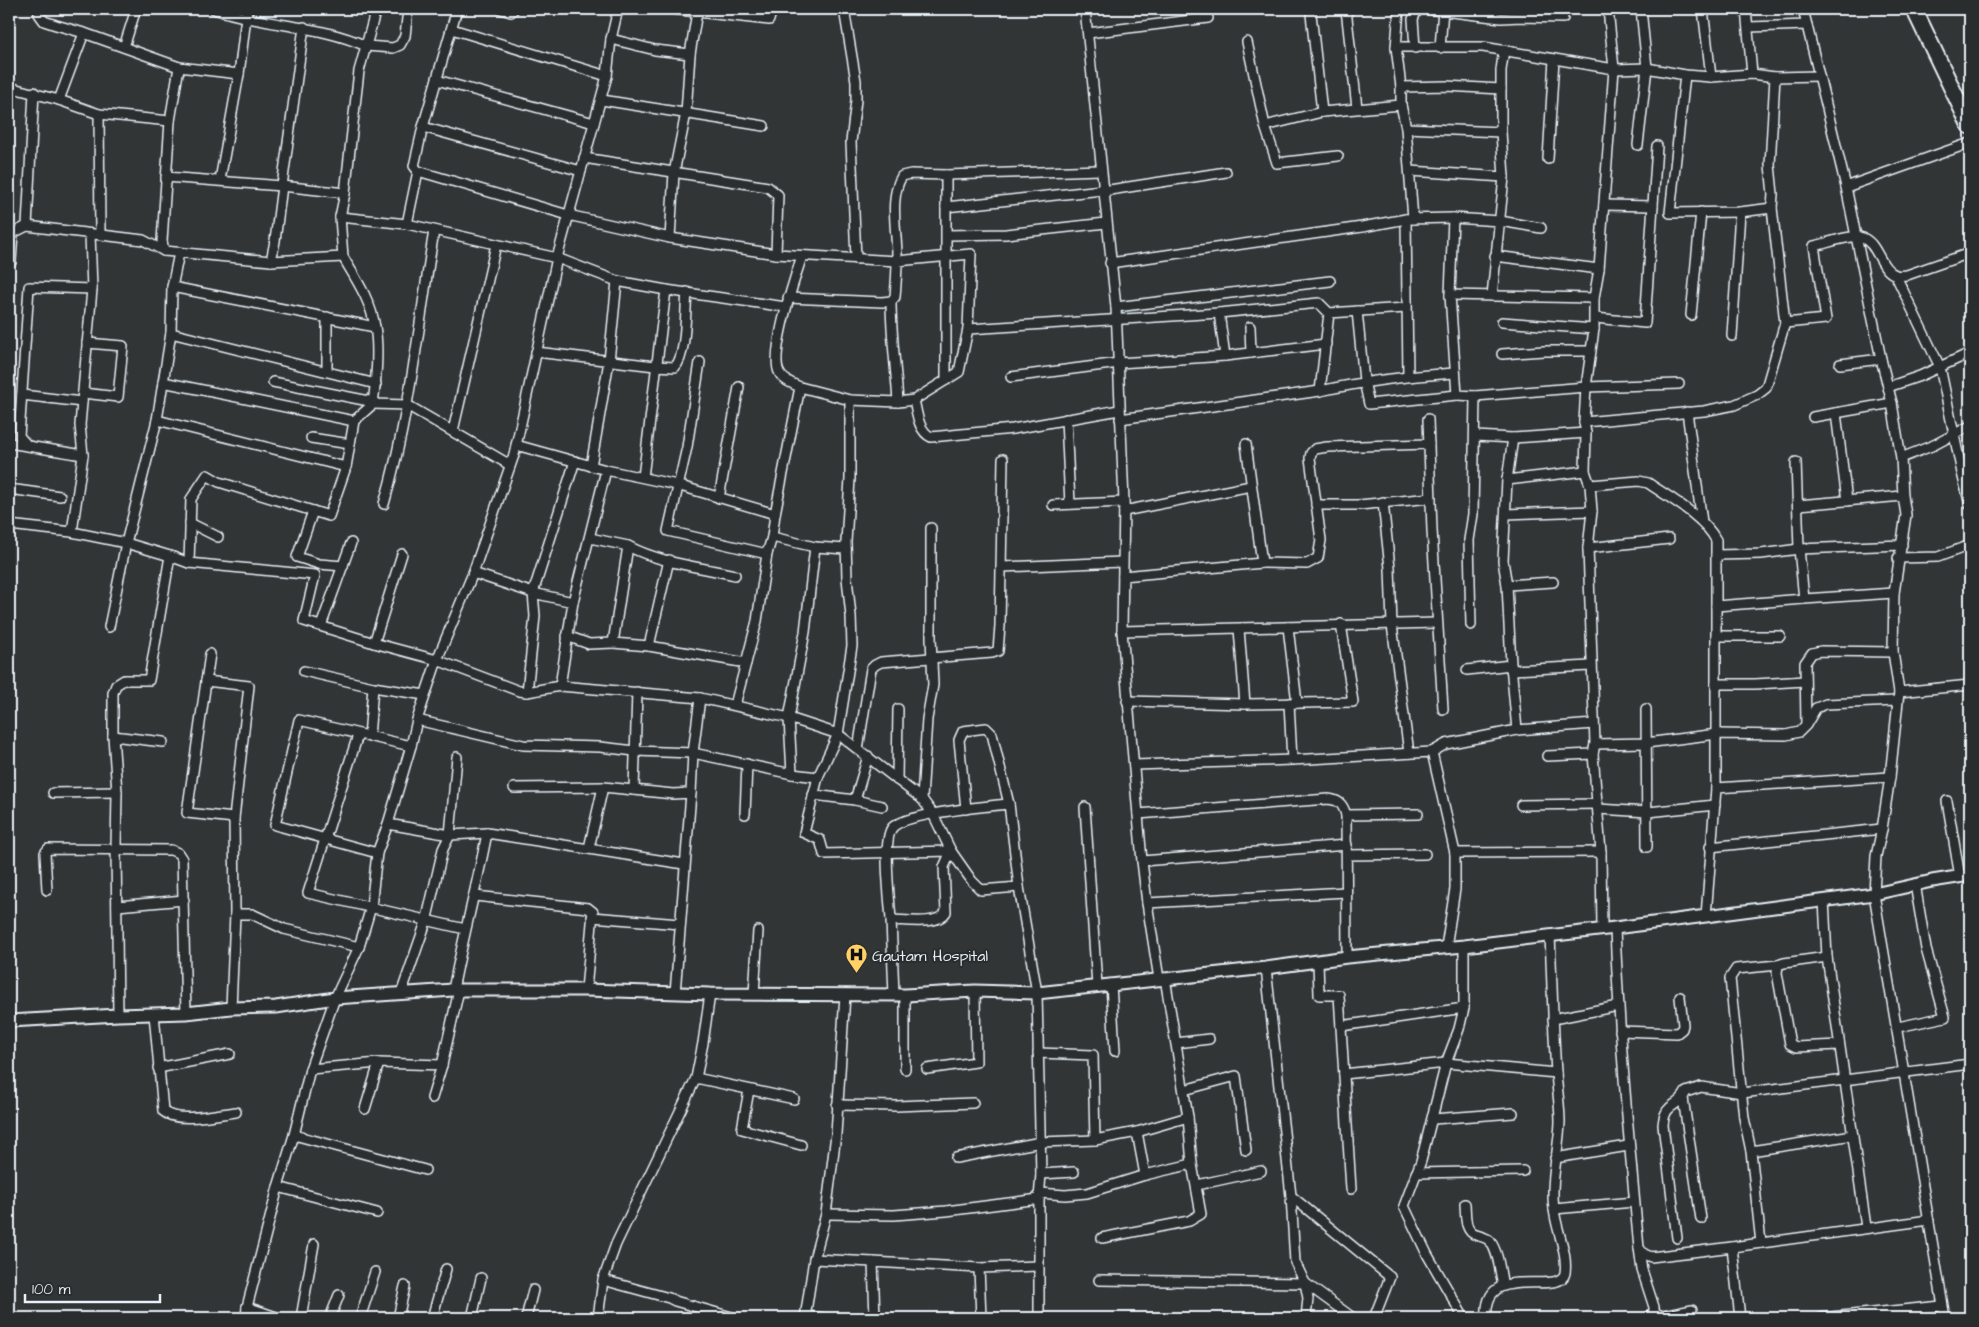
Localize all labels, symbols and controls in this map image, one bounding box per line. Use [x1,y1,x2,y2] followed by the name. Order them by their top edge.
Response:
[844,943,868,974] hospital icon: Gautam Hospital
[872,945,988,967] place label: Gautam Hospital
[25,1272,160,1304] scale bar
[32,1279,71,1300] text: 100 m

